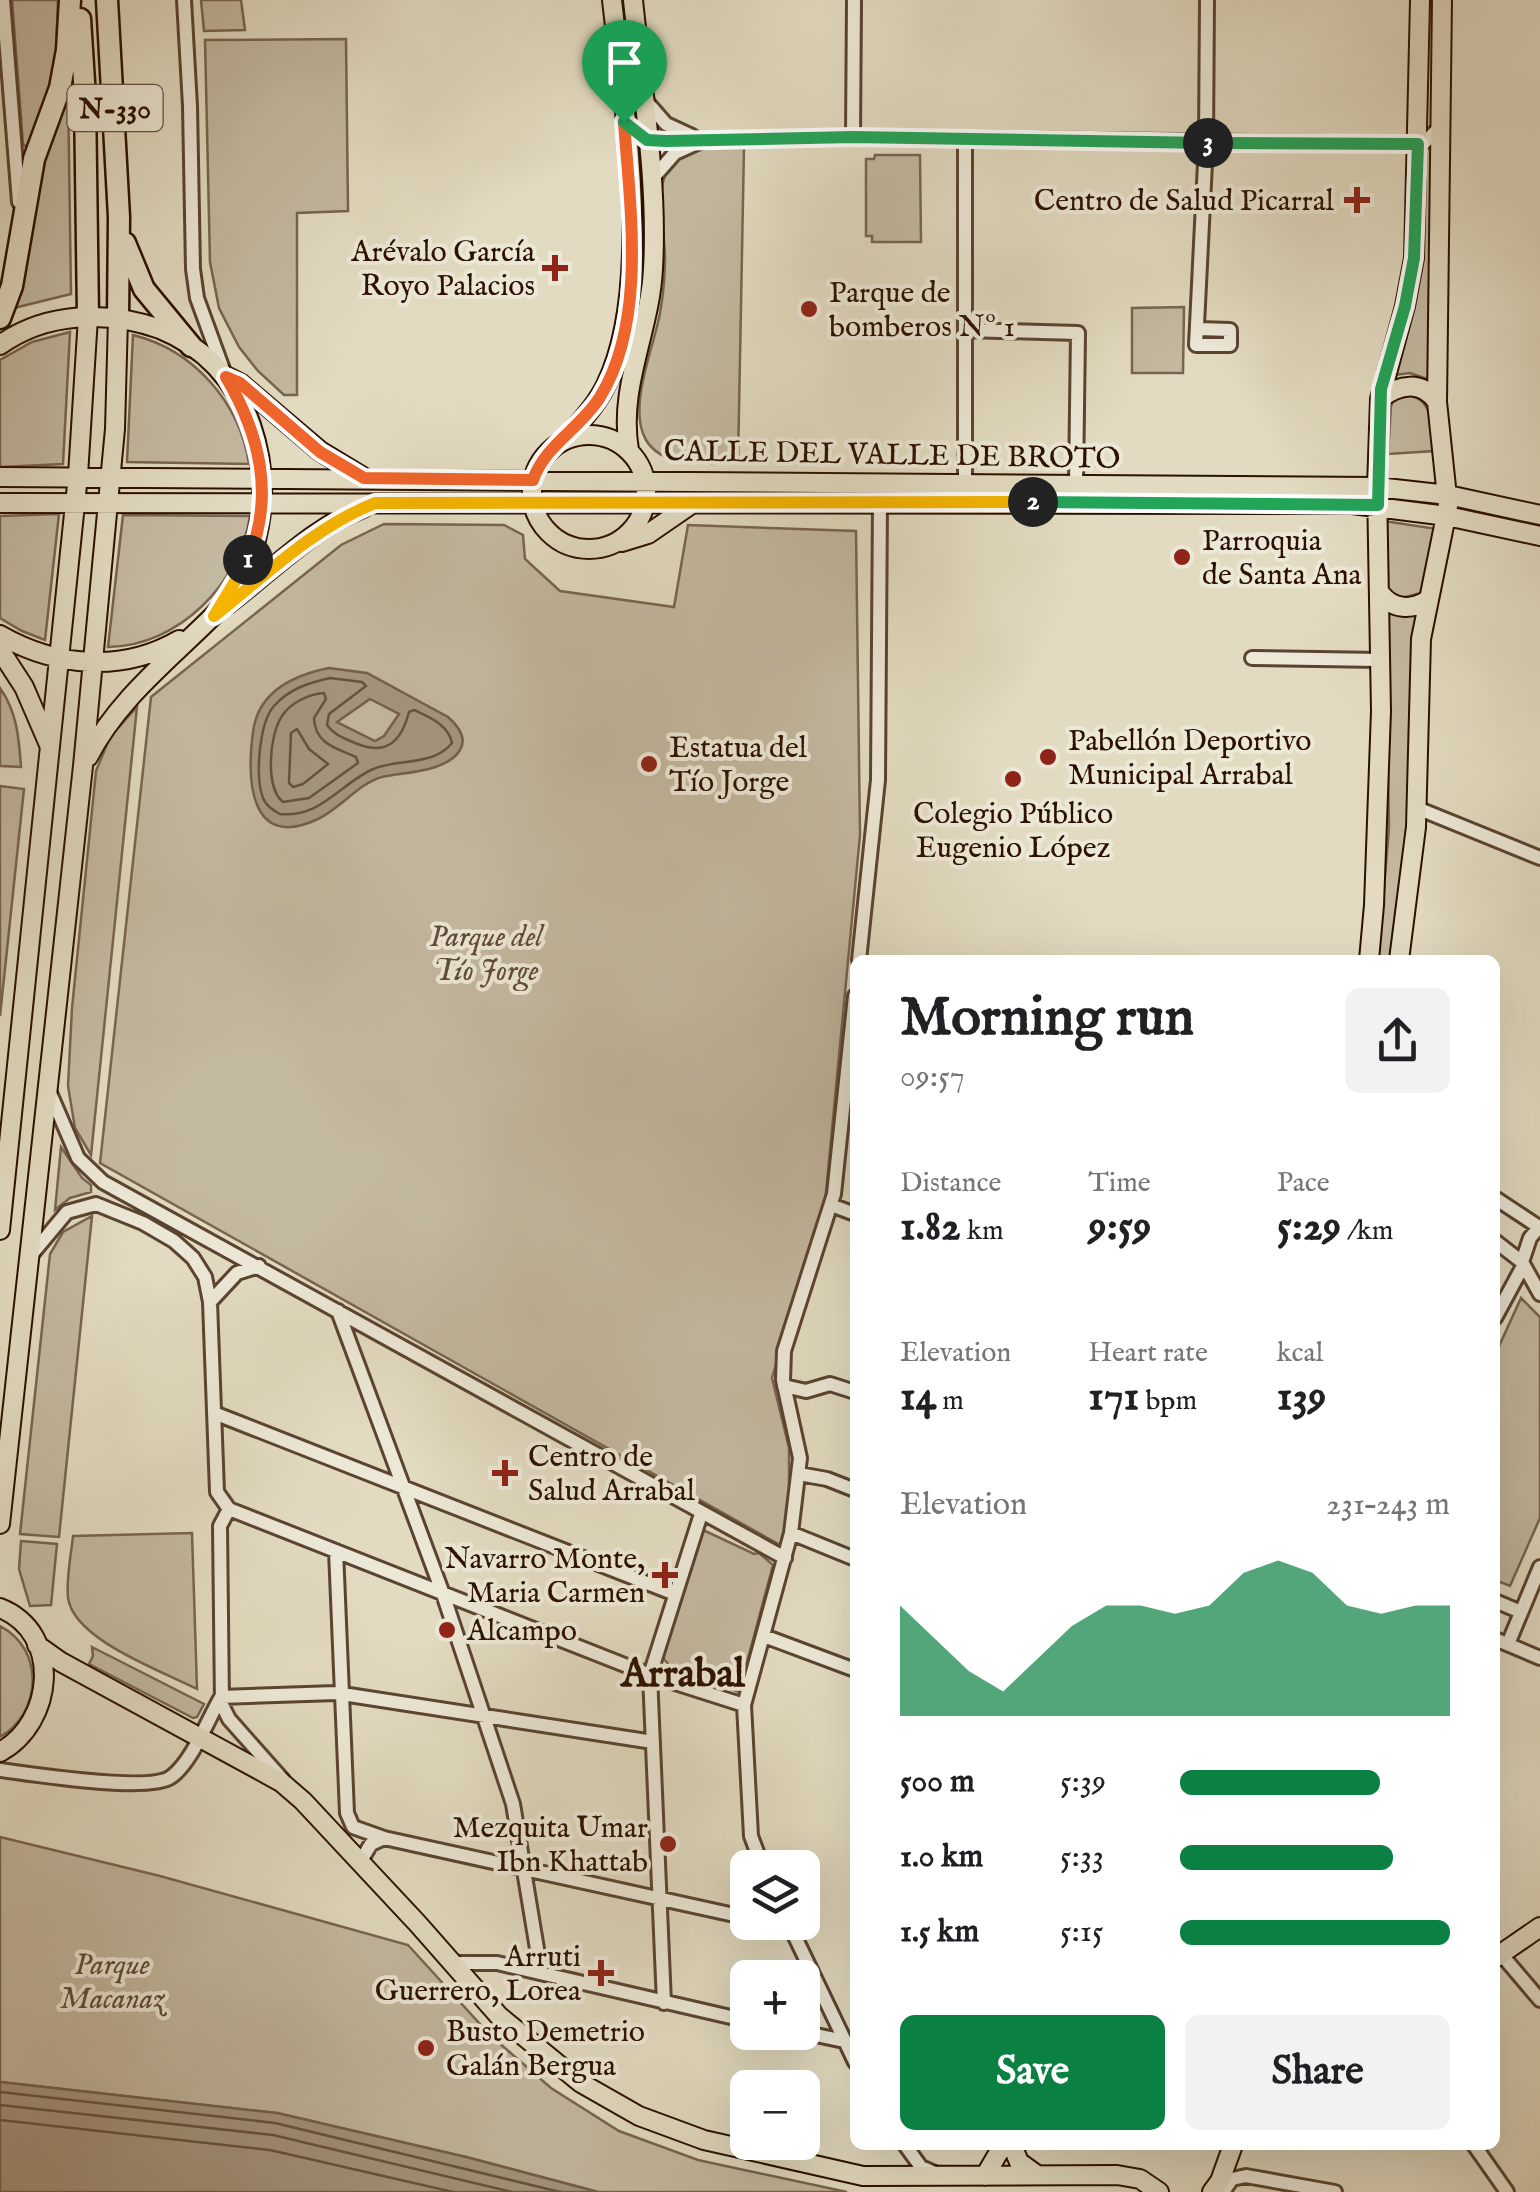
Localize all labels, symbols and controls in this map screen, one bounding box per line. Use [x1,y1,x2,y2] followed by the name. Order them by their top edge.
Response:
[582,20,667,123] pin
[597,35,652,90] icon: arrive
[68,85,162,131] road number: N-330
[1183,118,1233,168] pin: 3
[1203,125,1213,160] text: 3
[1034,183,1335,221] place label: Centro de Salud Picarral
[1344,187,1370,213] marker: Centro de Salud Picarral
[350,234,535,306] place label: Arévalo García Royo Palacios
[544,257,566,279] marker: Arévalo García Royo Palacios
[829,275,1015,347] place label: Parque de bomberos Nº 1
[798,298,820,320] marker: Parque de bomberos Nº 1
[663,433,1121,479] street label: CALLE DEL VALLE DE BROTO
[1008,477,1058,527] pin: 2
[1026,484,1040,519] text: 2
[1202,523,1362,595] place label: Parroquia de Santa Ana
[223,535,273,585] pin: 1
[243,542,253,577] text: 1
[1171,546,1193,568] marker: Parroquia de Santa Ana
[1068,723,1311,795] place label: Pabellón Deportivo Municipal Arrabal
[669,730,808,802] place label: Estatua del Tío Jorge
[1037,746,1059,768] marker: Pabellón Deportivo Municipal Arrabal
[638,753,660,775] marker: Estatua del Tío Jorge
[1002,768,1024,790] marker: Colegio Público Eugenio López
[913,796,1113,868] place label: Colegio Público Eugenio López
[429,919,546,991] park label: Parque del Tío Jorge
[900,984,1194,1054] text: Morning run
[1345,988,1450,1093] button: share
[900,1057,965,1098] text: 09:57
[900,1166,1001,1201] text: Distance
[1088,1166,1151,1201] text: Time
[1277,1166,1330,1201] text: Pace
[900,1201,961,1254] text: 1.82
[1088,1201,1151,1254] text: 9:59
[1277,1201,1341,1254] text: 5:29
[961,1214,1004,1249] text: km
[1341,1214,1393,1249] text: /km
[900,1336,1011,1371] text: Elevation
[1088,1336,1208,1371] text: Heart rate
[1277,1336,1323,1371] text: kcal
[900,1371,936,1424] text: 14
[1088,1371,1139,1424] text: 171
[1277,1371,1326,1424] text: 139
[936,1384,964,1419] text: m
[1139,1384,1197,1419] text: bpm
[528,1439,696,1511] place label: Centro de Salud Arrabal
[492,1460,518,1486] marker: Centro de Salud Arrabal
[900,1485,1027,1526] text: Elevation
[1326,1485,1450,1526] text: 231–243 m
[444,1541,645,1613] place label: Navarro Monte, Maria Carmen
[654,1564,676,1586] marker: Navarro Monte, Maria Carmen
[466,1613,577,1651] place label: Alcampo
[436,1619,458,1641] marker: Alcampo
[619,1650,746,1701] district label: Arrabal
[900,1762,975,1803] text: 500 m
[1060,1762,1106,1803] text: 5:39
[452,1810,648,1882] place label: Mezquita Umar Ibn Khattab
[657,1833,679,1855] marker: Mezquita Umar Ibn Khattab
[900,1837,983,1878] text: 1.0 km
[1060,1837,1104,1878] text: 5:33
[730,1850,820,2160] map controls
[730,1850,820,1940] button: layers
[900,1912,979,1953] text: 1.5 km
[1060,1912,1104,1953] text: 5:15
[375,1939,581,2011] place label: Arruti Guerrero, Lorea
[60,1947,167,2019] park label: Parque Macanaz
[730,1960,820,2050] button: +
[590,1962,612,1984] marker: Arruti Guerrero, Lorea
[446,2014,645,2086] place label: Busto Demetrio Galán Bergua
[900,2015,1165,2130] button: Save
[1185,2015,1450,2130] button: Share
[415,2037,437,2059] marker: Busto Demetrio Galán Bergua
[730,2070,820,2160] button: −

